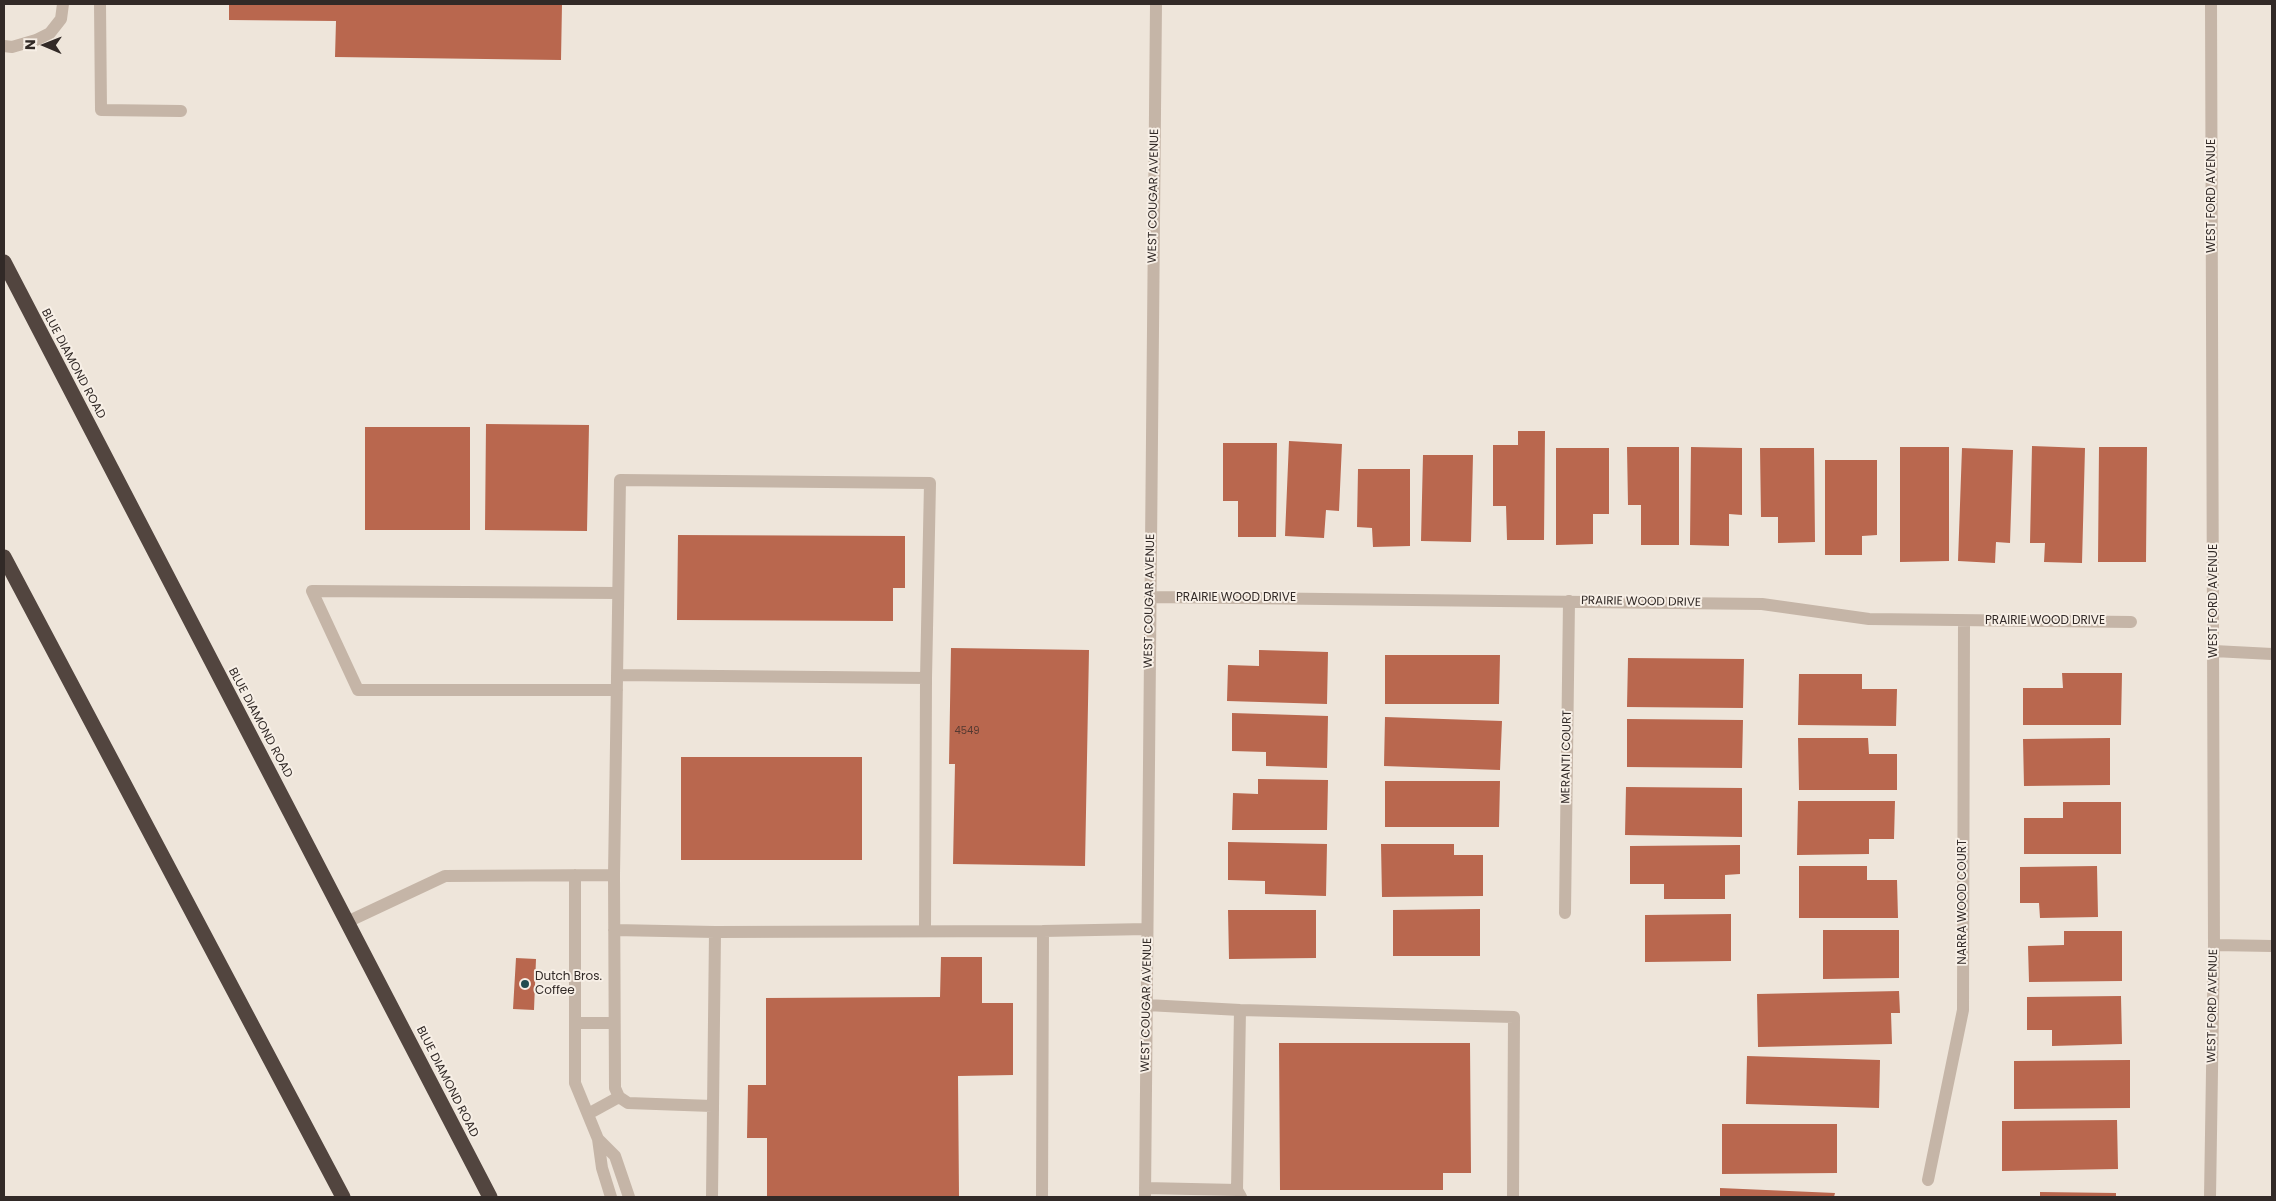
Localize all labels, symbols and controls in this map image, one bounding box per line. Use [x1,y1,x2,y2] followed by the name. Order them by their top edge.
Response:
[20,20,70,70] north arrow
[20,39,40,50] text: N
[1146,129,1162,263] street label: WEST COUGAR AVENUE
[2205,139,2219,253] street label: WEST FORD AVENUE
[38,306,108,422] street label: BLUE DIAMOND ROAD
[1142,534,1158,668] street label: WEST COUGAR AVENUE
[2207,544,2221,658] street label: WEST FORD AVENUE
[1176,591,1296,605] street label: PRAIRIE WOOD DRIVE
[1581,594,1701,610] street label: PRAIRIE WOOD DRIVE
[1985,614,2105,628] street label: PRAIRIE WOOD DRIVE
[225,665,295,781] street label: BLUE DIAMOND ROAD
[1559,710,1575,804] street label: MERANTI COURT
[954,725,980,737] house number: 4549
[1956,839,1970,965] street label: NARRA WOOD COURT
[1139,938,1155,1072] street label: WEST COUGAR AVENUE
[2205,949,2221,1063] street label: WEST FORD AVENUE
[535,970,602,998] place label: Dutch Bros. Coffee
[519,978,531,990] marker: Dutch Bros. Coffee
[413,1024,481,1140] street label: BLUE DIAMOND ROAD

